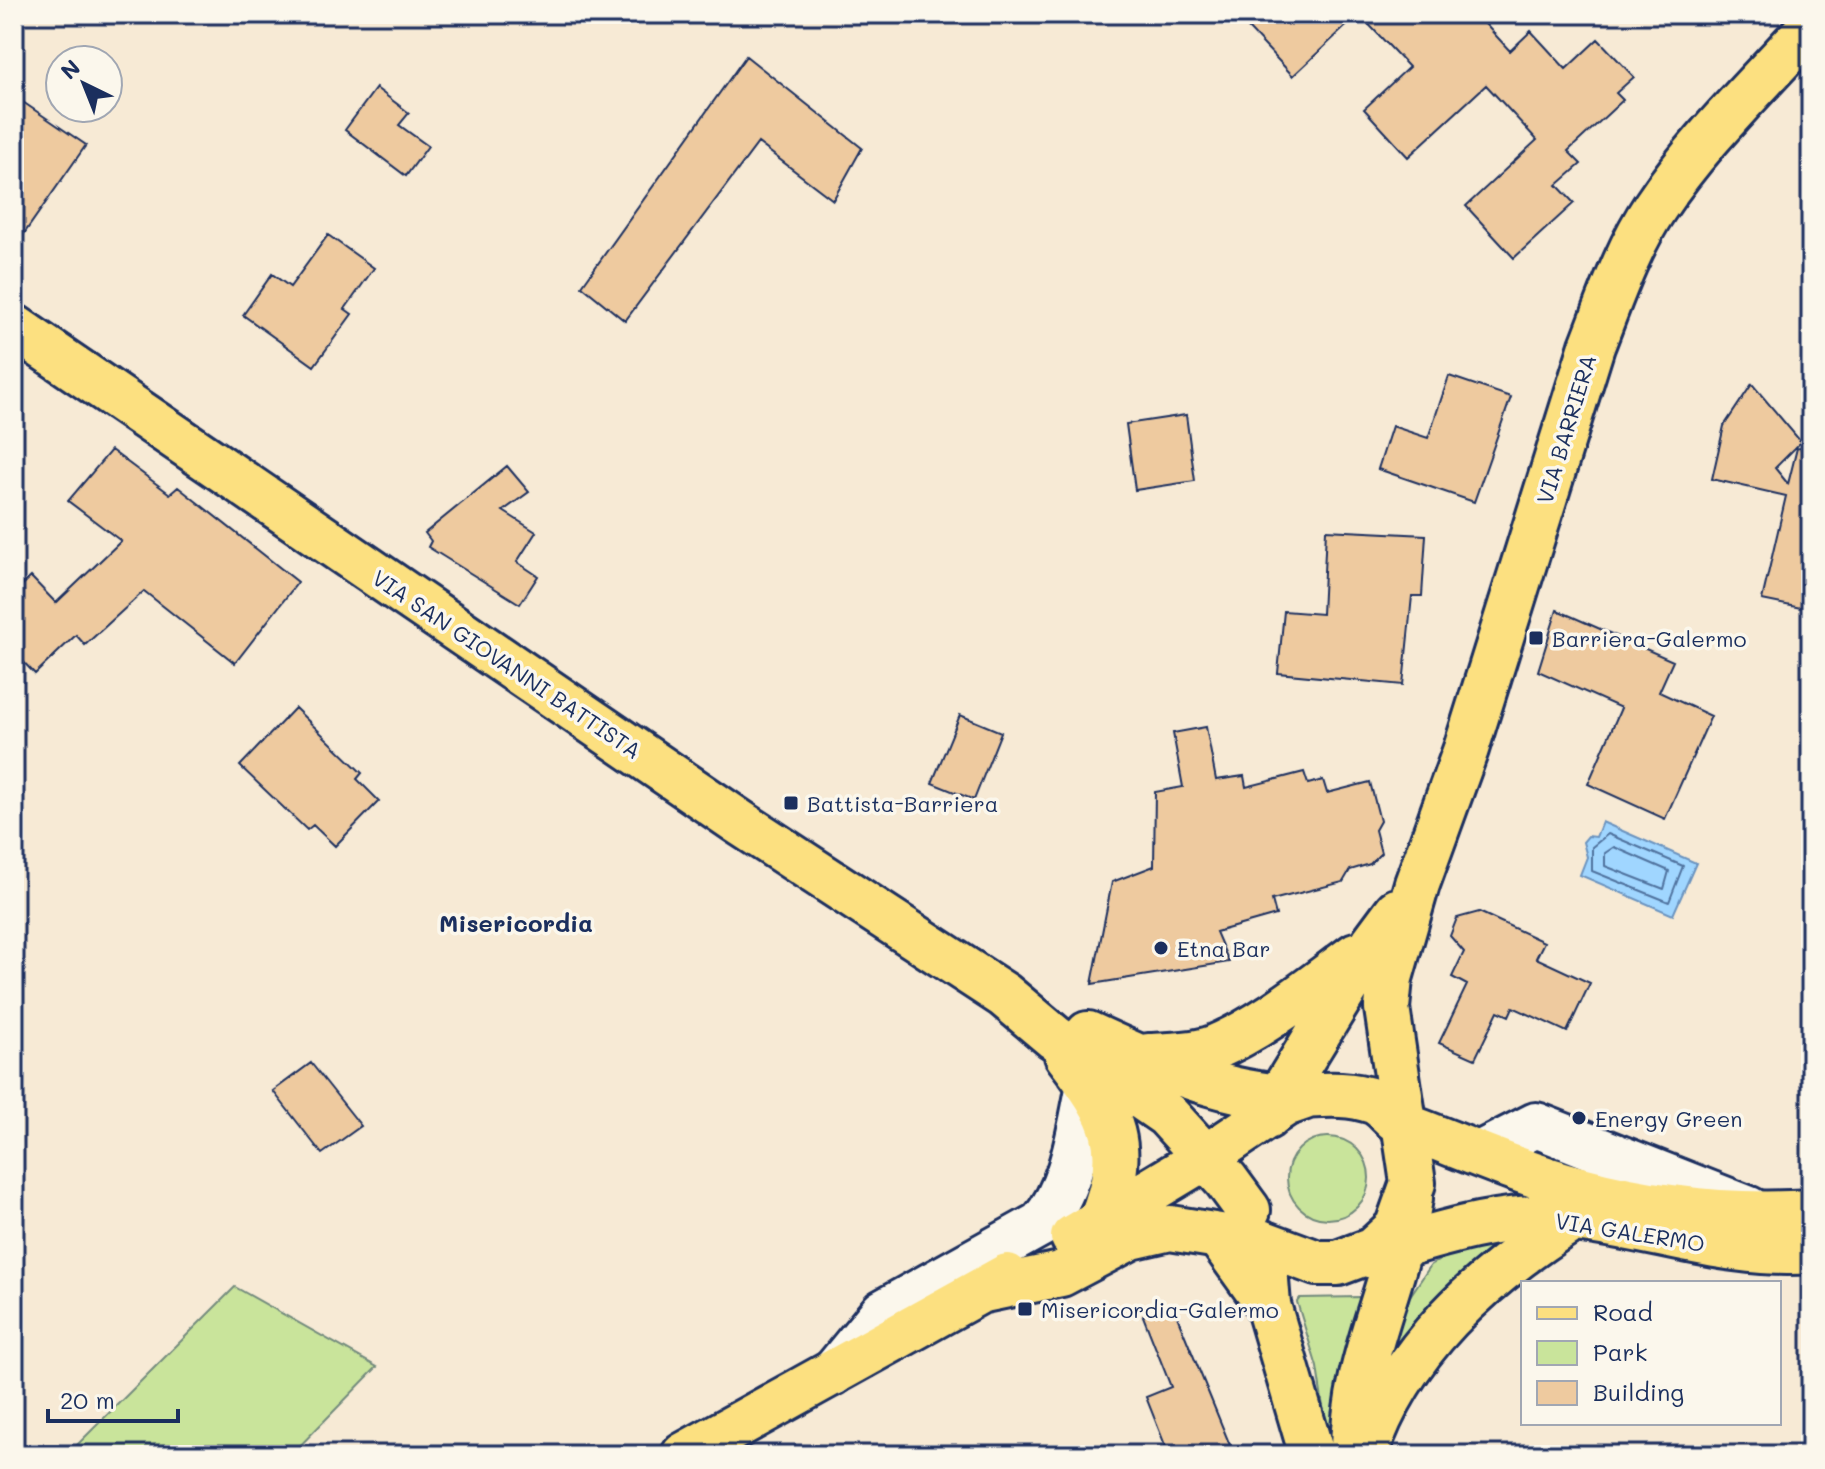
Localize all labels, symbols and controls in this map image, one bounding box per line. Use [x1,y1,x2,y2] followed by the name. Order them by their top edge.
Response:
[44,44,124,124] north arrow
[54,53,86,85] text: N
[1530,351,1602,507] street label: VIA BARRIERA
[367,563,647,765] street label: VIA SAN GIOVANNI BATTISTA
[1552,624,1747,653] place label: Barriera-Galermo
[1527,629,1545,647] marker: Barriera-Galermo
[807,789,998,818] place label: Battista-Barriera
[782,794,800,812] marker: Battista-Barriera
[439,907,593,938] district label: Misericordia
[1177,934,1271,963] place label: Etna Bar
[1152,939,1170,957] marker: Etna Bar
[1595,1104,1743,1133] place label: Energy Green
[1570,1109,1588,1127] marker: Energy Green
[1553,1206,1707,1258] street label: VIA GALERMO
[1521,1281,1781,1425] legend
[1041,1295,1279,1324] place label: Misericordia-Galermo
[1593,1296,1653,1327] text: Road
[1016,1300,1034,1318] marker: Misericordia-Galermo
[1593,1336,1647,1367] text: Park
[48,1373,178,1423] scale bar
[1593,1376,1684,1407] text: Building
[60,1384,115,1415] text: 20 m

